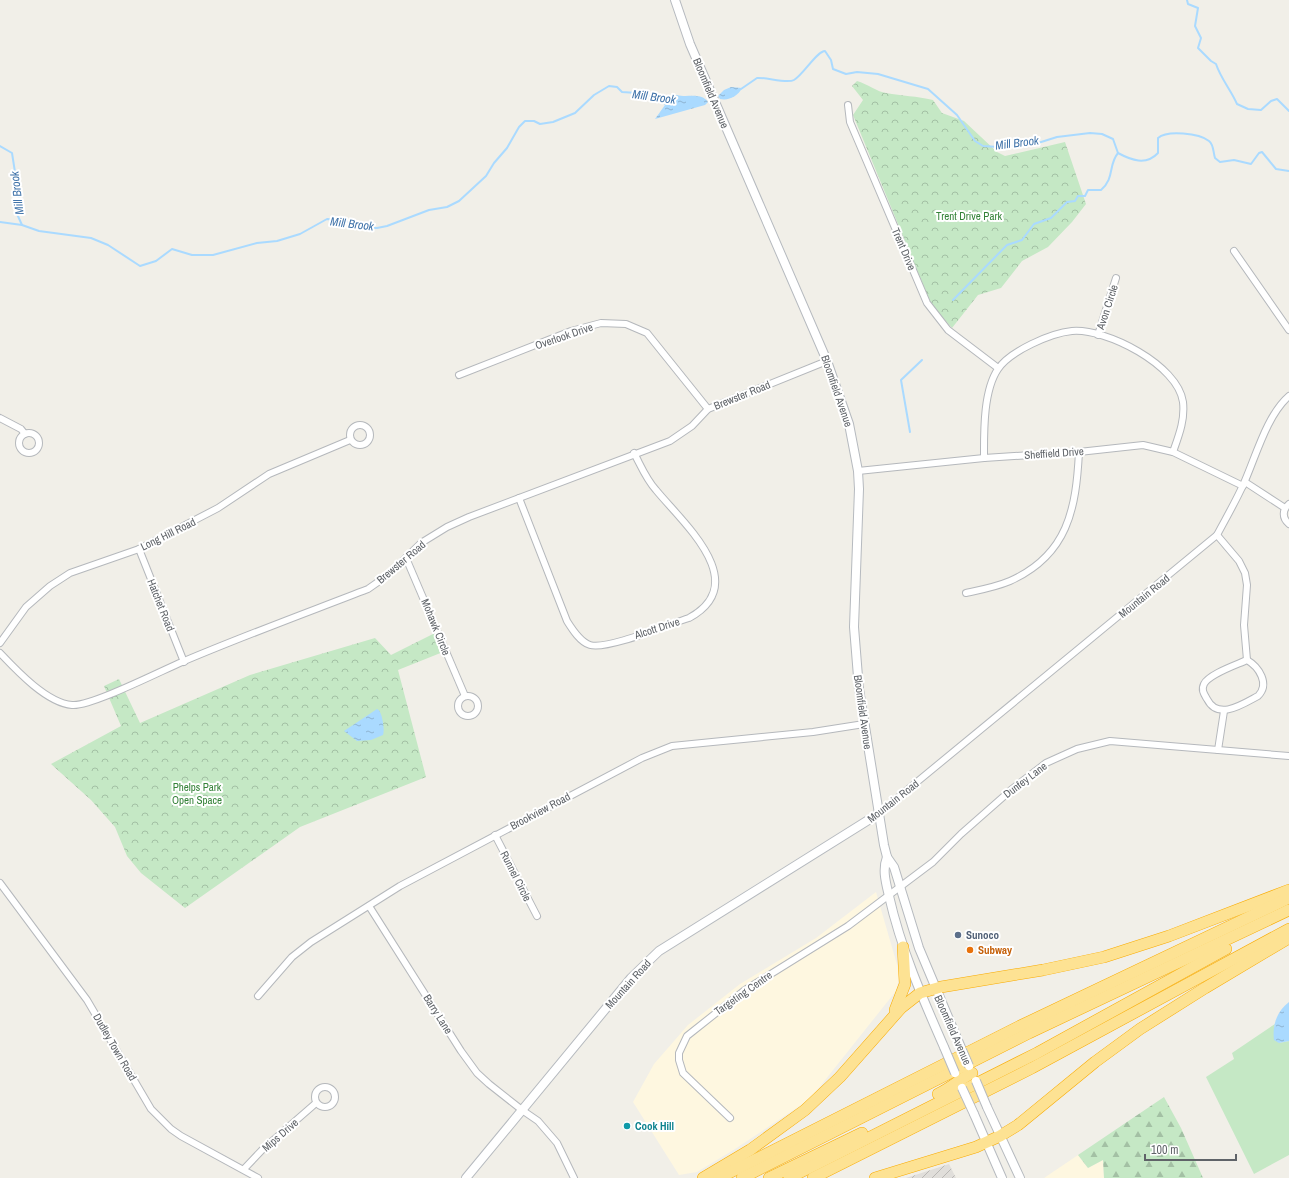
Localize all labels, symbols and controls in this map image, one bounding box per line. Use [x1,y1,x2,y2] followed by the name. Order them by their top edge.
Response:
[690,56,732,130] street label: Bloomfield Avenue
[631,86,678,108] water label: Mill Brook
[994,132,1041,154] water label: Mill Brook
[6,169,28,216] water label: Mill Brook
[936,209,1002,223] park label: Trent Drive Park
[329,213,376,235] water label: Mill Brook
[889,226,919,272] street label: Trent Drive
[1093,283,1121,332] street label: Avon Circle
[533,320,595,352] street label: Overlook Drive
[818,353,856,429] street label: Bloomfield Avenue
[712,377,772,413] street label: Brewster Road
[1024,444,1084,462] street label: Sheffield Drive
[138,515,198,553] street label: Long Hill Road
[374,537,428,587] street label: Brewster Road
[1116,571,1172,621] street label: Mountain Road
[144,577,178,633] street label: Hatchet Road
[418,597,454,657] street label: Mohawk Circle
[632,614,681,642] street label: Alcott Drive
[851,674,875,750] street label: Bloomfield Avenue
[1000,759,1050,801] street label: Dunfey Lane
[864,776,922,826] street label: Mountain Road
[172,780,222,807] park label: Phelps Park Open Space
[507,789,573,833] street label: Brookview Road
[497,848,535,904] street label: Runnel Circle
[966,928,1000,942] place label: Sunoco
[953,930,963,940] marker: Sunoco
[978,943,1012,957] place label: Subway
[965,945,975,955] marker: Subway
[602,956,654,1012] street label: Mountain Road
[711,968,775,1018] street label: Targeting Centre
[420,992,456,1036] street label: Barry Lane
[931,993,975,1067] street label: Bloomfield Avenue
[90,1011,140,1083] street label: Dudley Town Road
[259,1115,301,1155] street label: Mips Drive
[635,1119,674,1133] place label: Cook Hill
[622,1121,632,1131] marker: Cook Hill
[1145,1136,1236,1162] scale bar
[1151,1142,1178,1158] text: 100 m

